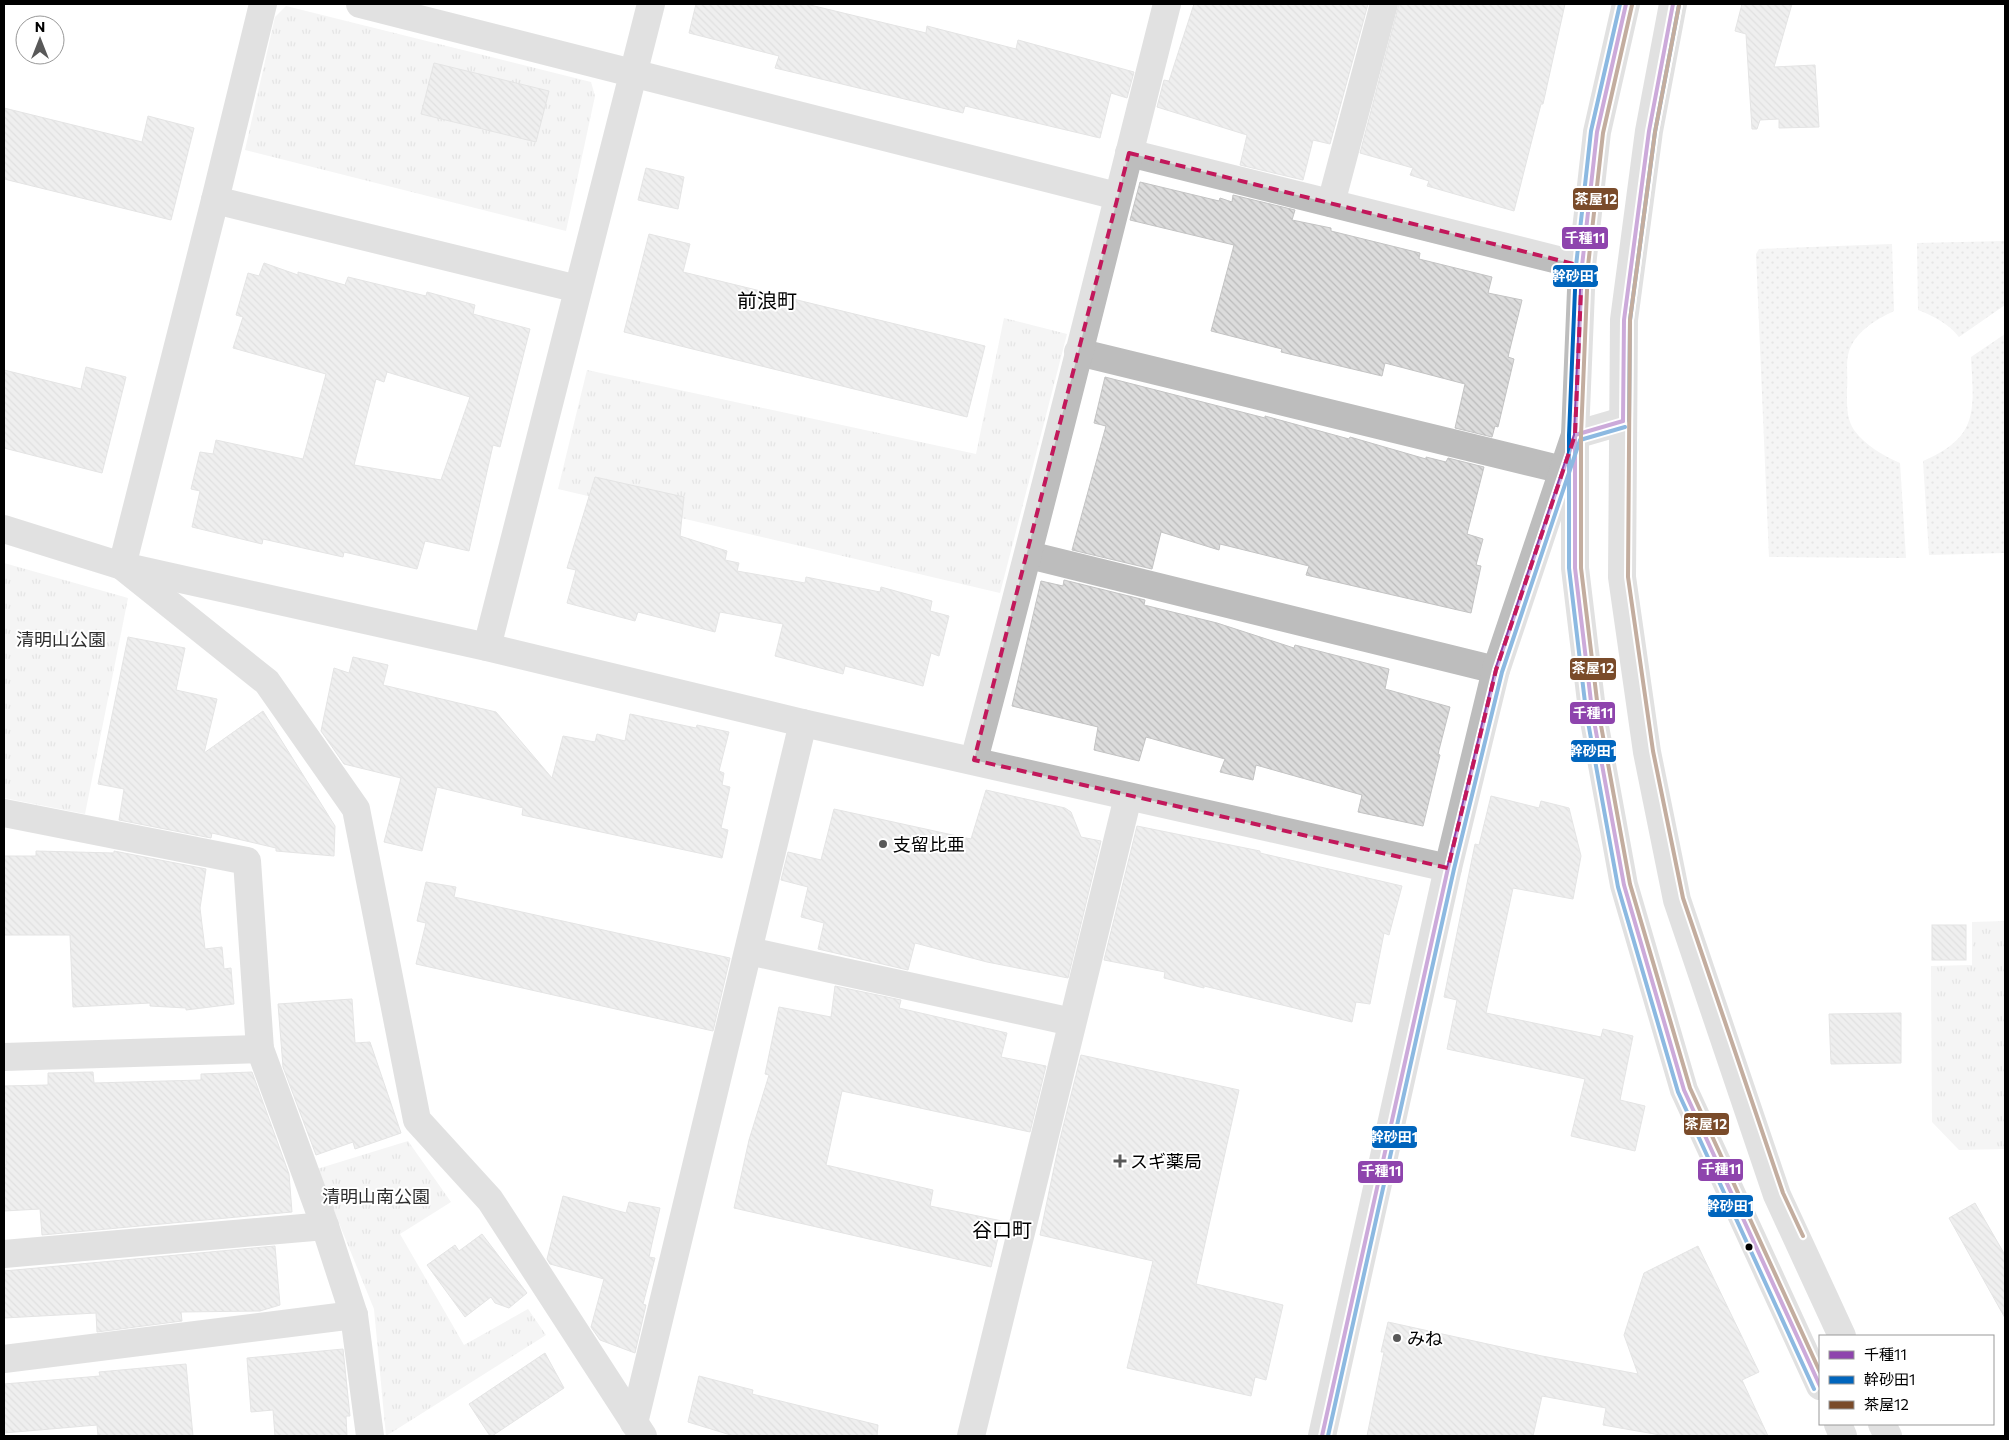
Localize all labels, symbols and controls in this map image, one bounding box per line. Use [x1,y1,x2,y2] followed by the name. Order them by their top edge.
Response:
[15,15,65,65] north arrow
[35,18,45,35] text: N
[1572,187,1619,211] line badge: 茶屋12
[1575,190,1617,207] text: 茶屋12
[1561,226,1609,250] line badge: 千種11
[1565,229,1605,246] text: 千種11
[1552,264,1599,288] line badge: 幹砂田1
[1552,267,1600,284] text: 幹砂田1
[737,288,797,312] district label: 前浪町
[16,628,106,650] park label: 清明山公園
[1569,657,1617,681] line badge: 茶屋12
[1572,659,1614,676] text: 茶屋12
[1569,701,1616,725] line badge: 千種11
[1573,704,1613,721] text: 千種11
[1570,739,1617,763] line badge: 幹砂田1
[1569,742,1617,759] text: 幹砂田1
[893,833,965,855] place label: 支留比亜
[877,838,889,850] marker: 支留比亜
[1683,1112,1730,1136] line badge: 茶屋12
[1685,1115,1727,1132] text: 茶屋12
[1371,1125,1418,1149] line badge: 幹砂田1
[1370,1128,1418,1145] text: 幹砂田1
[1130,1150,1202,1172] place label: スギ薬局
[1114,1155,1126,1167] marker: スギ薬局
[1697,1158,1744,1182] line badge: 千種11
[1357,1160,1404,1184] line badge: 千種11
[1701,1160,1741,1177] text: 千種11
[1361,1162,1401,1179] text: 千種11
[322,1185,430,1207] park label: 清明山南公園
[1707,1194,1754,1218] line badge: 幹砂田1
[1706,1197,1754,1214] text: 幹砂田1
[972,1217,1032,1241] district label: 谷口町
[1744,1242,1754,1252] unlabelled marker
[1407,1327,1443,1349] place label: みね
[1391,1332,1403,1344] marker: みね
[1819,1335,1994,1425] legend
[1864,1345,1907,1363] text: 千種11
[1864,1370,1915,1388] text: 幹砂田1
[1864,1395,1909,1413] text: 茶屋12

